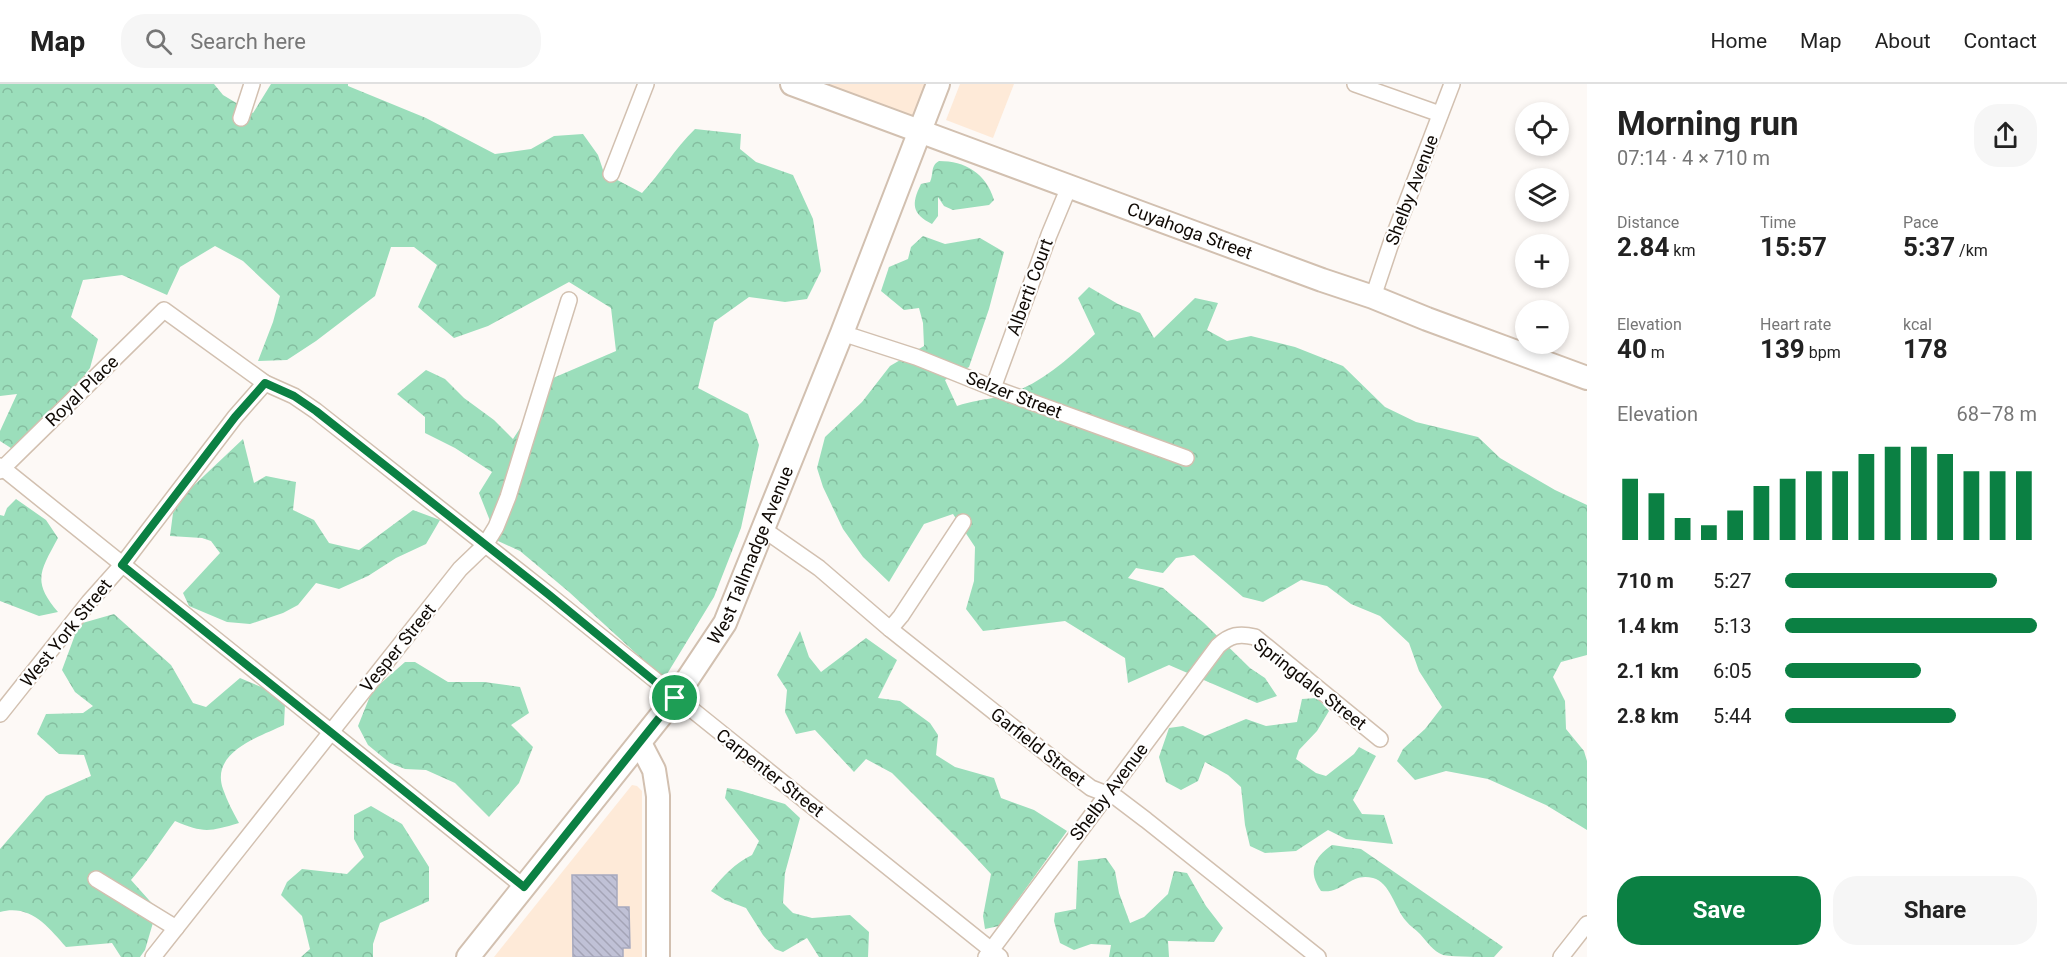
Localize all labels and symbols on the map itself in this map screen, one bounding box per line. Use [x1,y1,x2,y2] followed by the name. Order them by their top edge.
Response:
[1381,132,1442,248] street label: Shelby Avenue
[1124,198,1255,263] street label: Cuyahoga Street
[1002,236,1057,338] street label: Alberti Court
[41,351,122,430] street label: Royal Place
[963,367,1065,422] street label: Selzer Street
[703,463,797,648] street label: West Tallmadge Avenue
[16,574,116,691] street label: West York Street
[356,599,440,696] street label: Vesper Street
[1250,633,1371,734] street label: Springdale Street
[649,672,700,723] pin
[987,703,1090,790] street label: Garfield Street
[712,724,828,821] street label: Carpenter Street
[1065,739,1152,844] street label: Shelby Avenue

